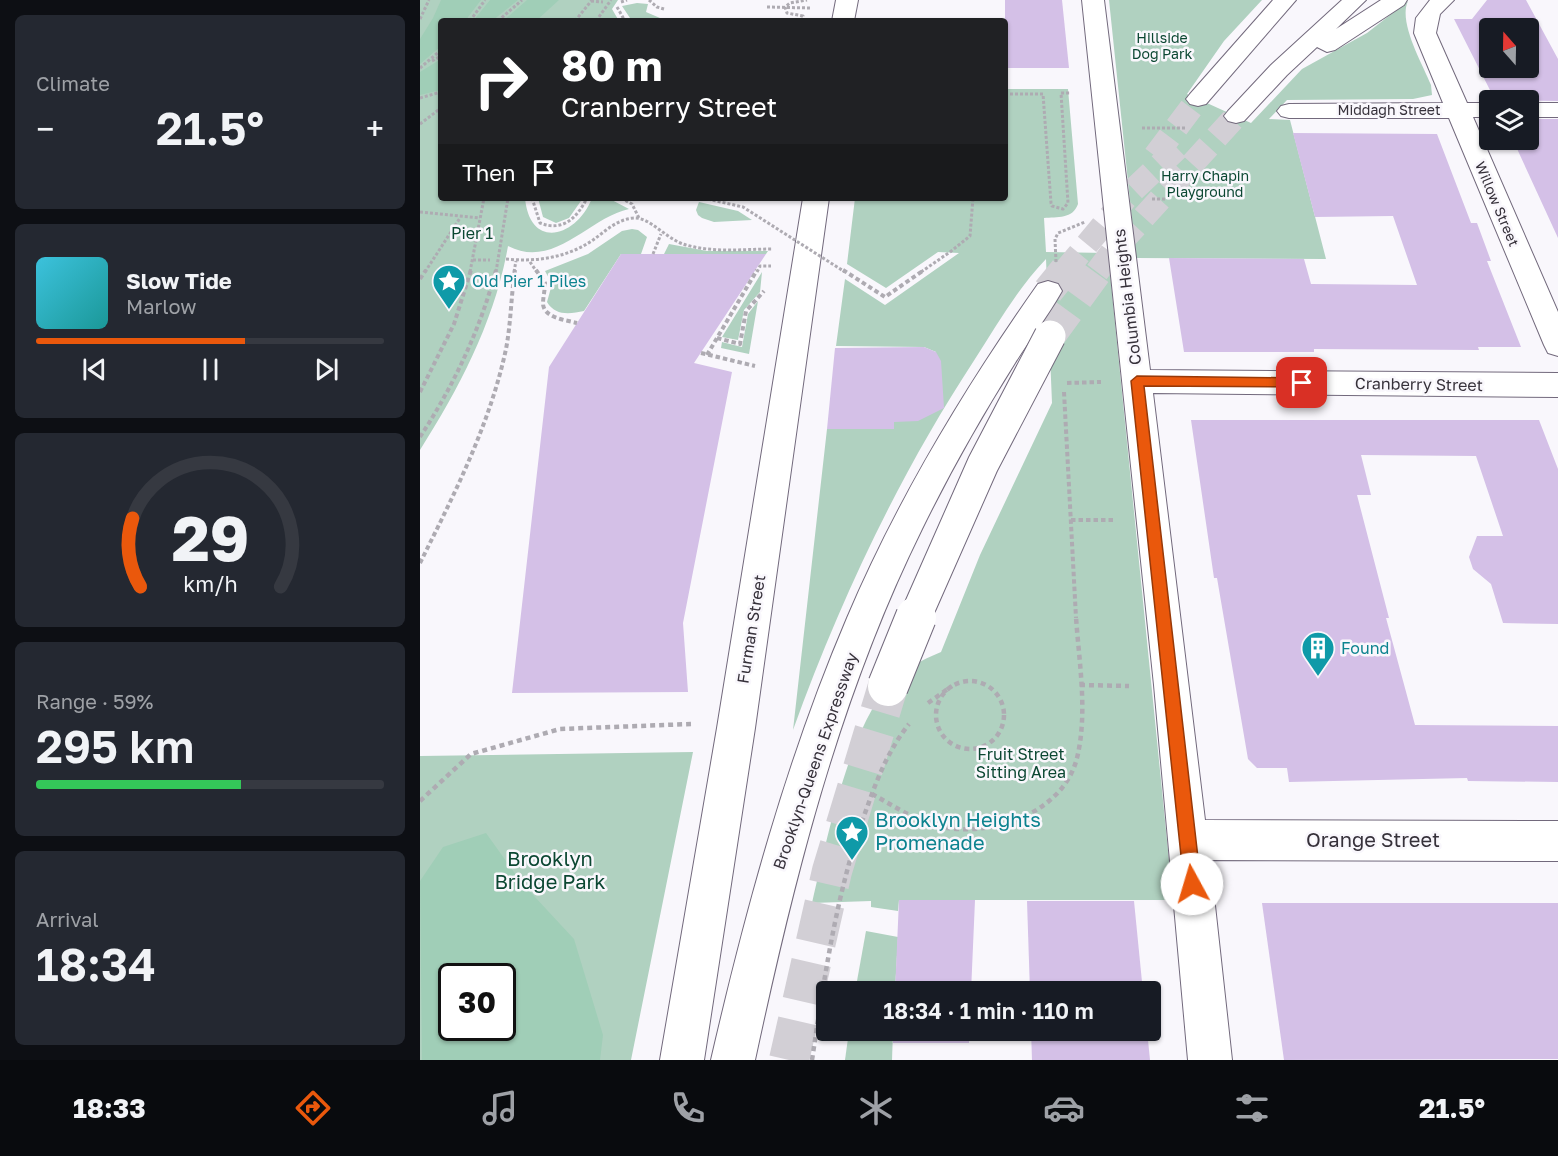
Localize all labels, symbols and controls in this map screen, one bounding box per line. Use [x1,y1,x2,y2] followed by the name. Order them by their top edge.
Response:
[1479,18,1539,78] north arrow
[1479,18,1539,150] map controls
[1132,29,1192,62] park label: Hillside Dog Park
[561,40,662,90] text: 80 m
[462,42,540,120] icon: right
[36,71,110,95] text: Climate
[1479,90,1539,150] button: layers
[561,91,777,123] text: Cranberry Street
[156,101,264,155] text: 21.5°
[1337,101,1441,118] street label: Middagh Street
[36,109,54,148] text: −
[366,109,384,148] text: +
[527,156,560,189] icon: arrive
[462,159,515,186] text: Then
[1472,159,1523,249] street label: Willow Street
[1161,167,1249,200] park label: Harry Chapin Playground
[451,223,493,243] park label: Pier 1
[1109,228,1145,366] street label: Columbia Heights
[431,263,467,310] place icon: Old Pier 1 Piles
[126,267,232,294] text: Slow Tide
[472,271,586,291] place label: Old Pier 1 Piles
[126,294,197,318] text: Marlow
[78,353,111,386] icon: previous
[194,353,227,386] icon: pause
[310,353,343,386] icon: next
[1276,357,1327,408] pin
[1285,366,1318,399] icon: arrive
[1355,373,1483,395] street label: Cranberry Street
[171,500,249,575] text: 29
[183,571,237,597] text: km/h
[733,573,769,685] street label: Furman Street
[1300,630,1336,677] building icon: Found
[1341,638,1389,658] place label: Found
[768,650,862,872] street label: Brooklyn-Queens Expressway
[36,689,153,713] text: Range · 59%
[36,719,195,773] text: 295 km
[976,744,1066,782] park label: Fruit Street Sitting Area
[875,807,1041,854] place label: Brooklyn Heights Promenade
[834,814,870,861] place icon: Brooklyn Heights Promenade
[1306,827,1440,851] street label: Orange Street
[494,846,606,893] park label: Brooklyn Bridge Park
[1160,852,1224,916] position arrow
[36,907,99,931] text: Arrival
[36,937,156,991] text: 18:34
[438,963,516,1041] speed limit sign: 30
[883,997,1094,1024] text: 18:34 · 1 min · 110 m
[292,1087,334,1129] icon: directions
[479,1087,521,1129] icon: music
[667,1087,709,1129] icon: phone
[855,1087,897,1129] icon: climate
[1043,1087,1085,1129] icon: car
[1231,1087,1273,1129] icon: filters
[73,1092,146,1124] text: 18:33
[1419,1092,1485,1124] text: 21.5°

